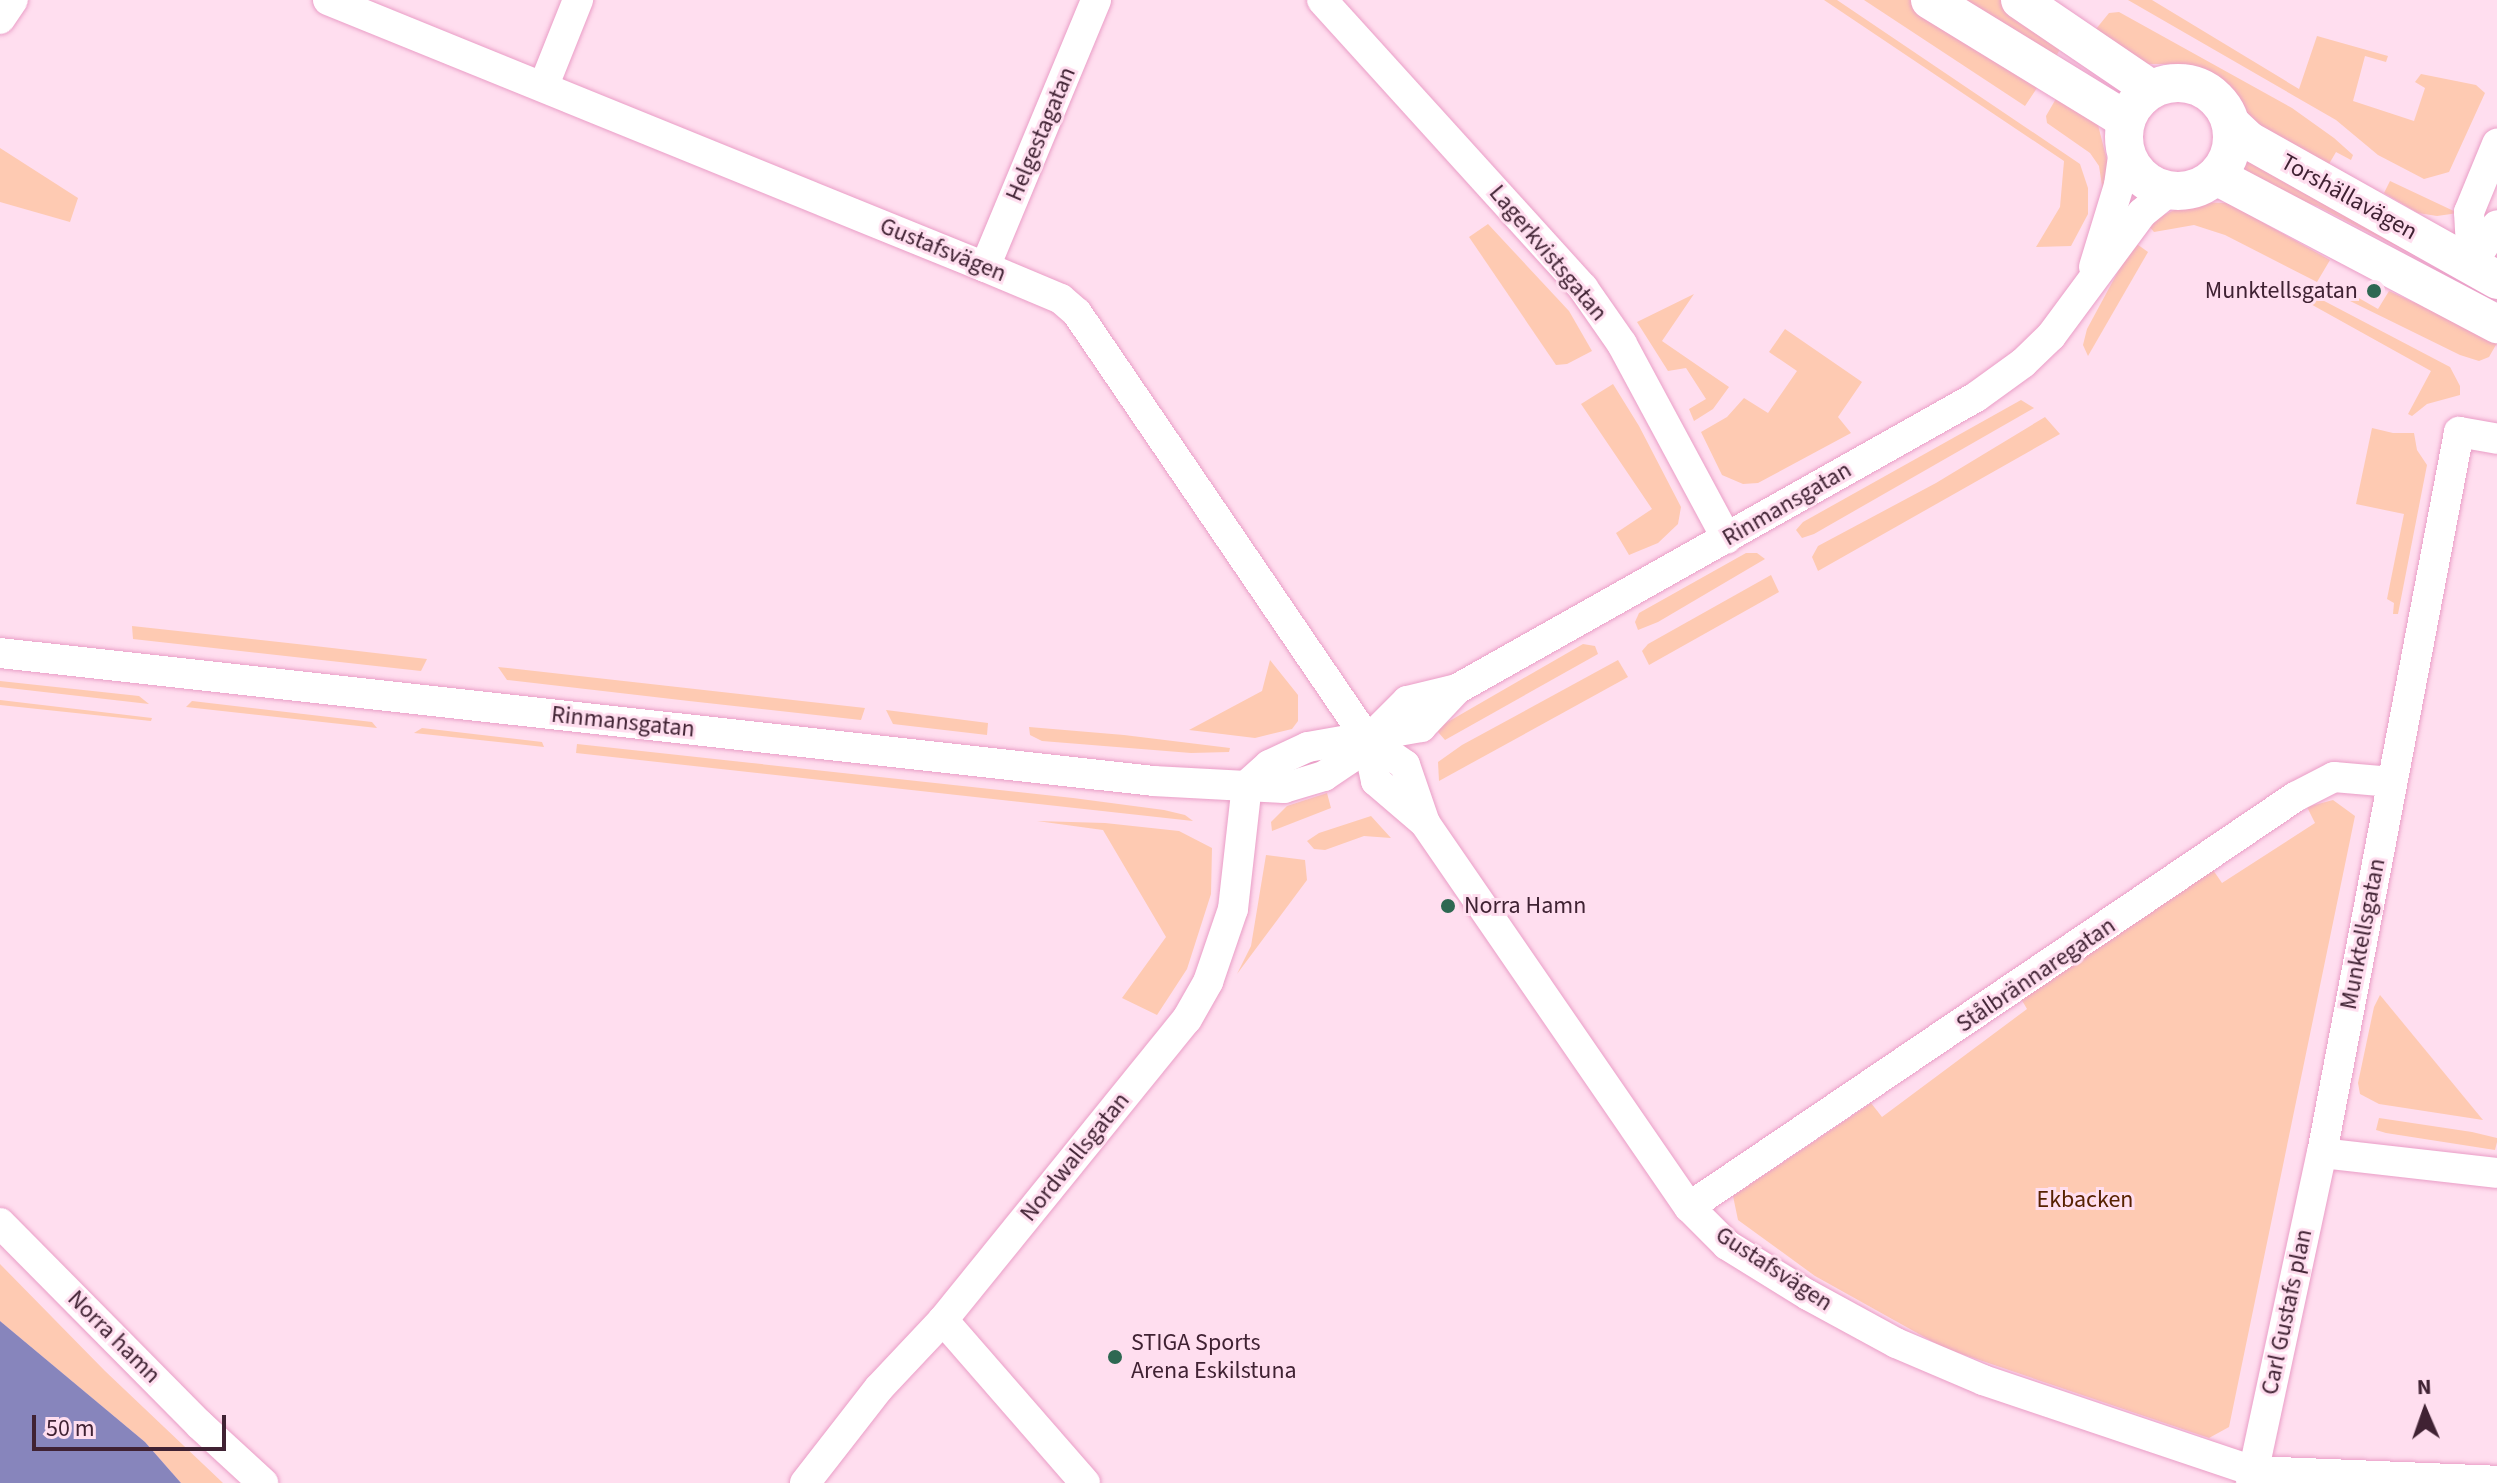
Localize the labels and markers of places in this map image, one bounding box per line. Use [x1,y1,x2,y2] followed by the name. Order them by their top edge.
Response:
[2205,277,2358,305] place label: Munktellsgatan
[2365,282,2383,300] marker: Munktellsgatan
[1464,892,1586,920] place label: Norra Hamn
[1439,897,1457,915] marker: Norra Hamn
[1131,1329,1297,1385] place label: STIGA Sports Arena Eskilstuna
[1106,1348,1124,1366] marker: STIGA Sports Arena Eskilstuna

